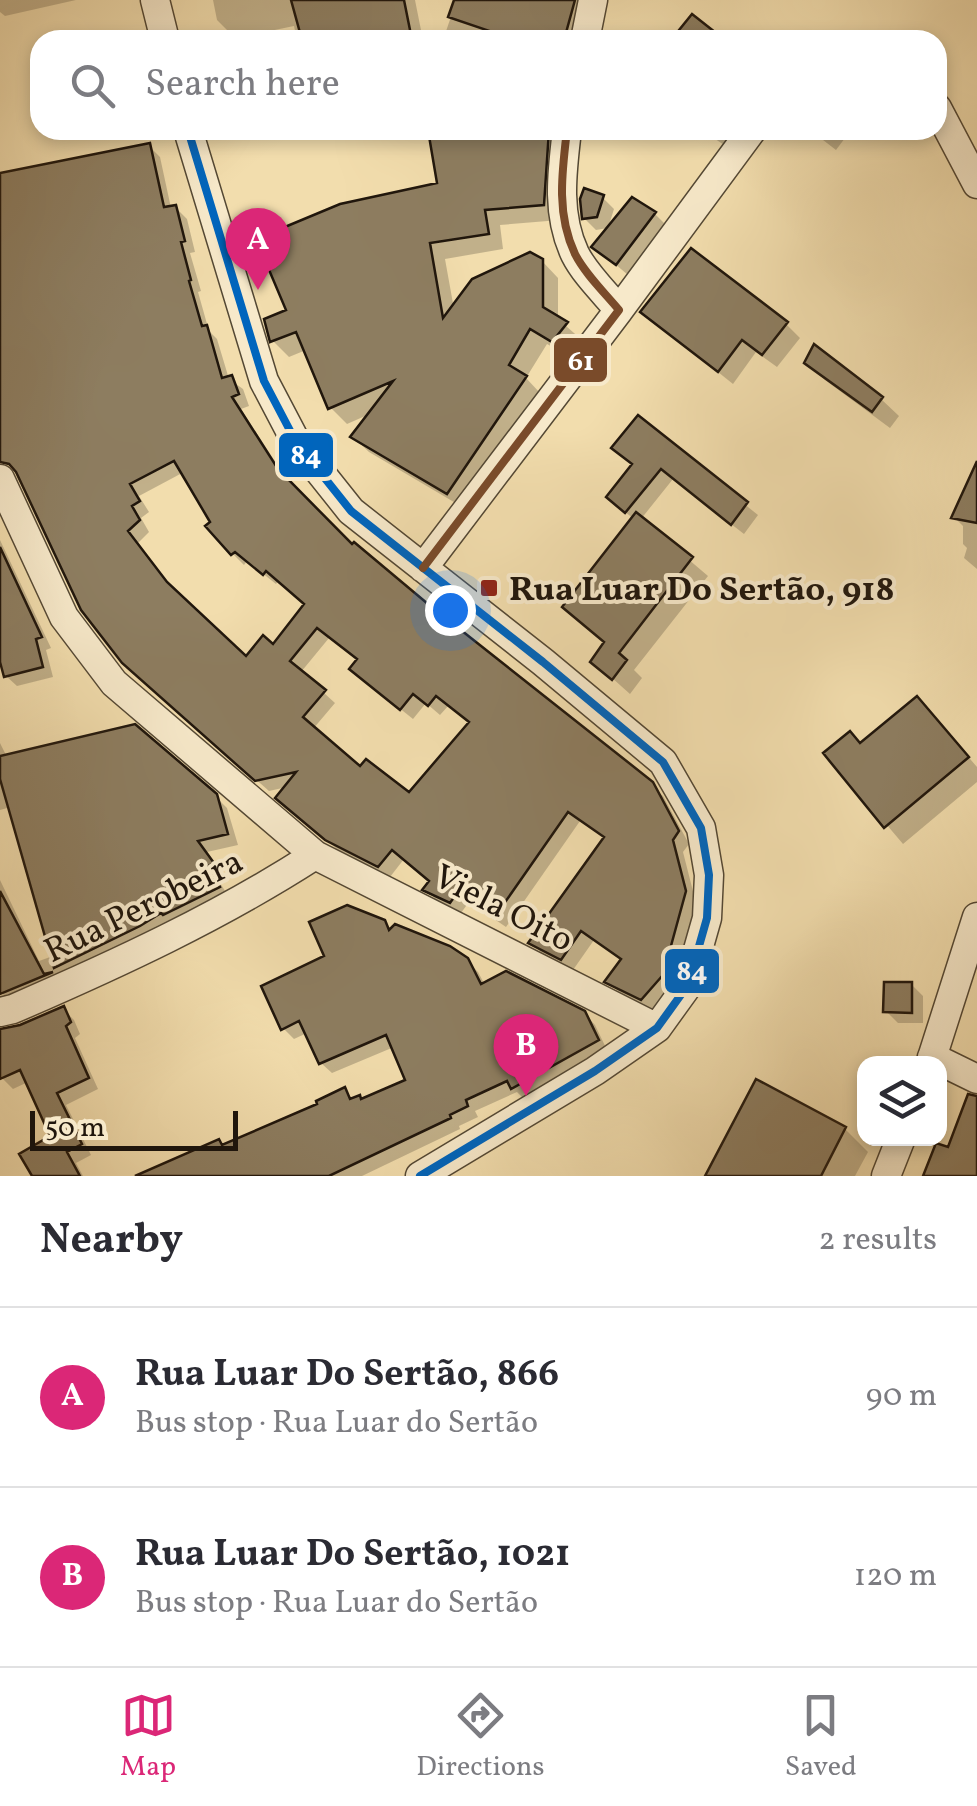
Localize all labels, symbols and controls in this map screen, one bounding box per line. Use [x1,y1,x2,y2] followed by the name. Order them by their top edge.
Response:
[30,30,947,140] search box
[65,58,120,113] icon: search
[145,59,340,112] text: Search here
[226,208,290,290] pin: A
[552,336,609,384] line badge: 61
[568,343,594,382] text: 61
[277,431,335,479] line badge: 84
[290,437,322,476] text: 84
[509,567,895,615] place label: Rua Luar Do Sertão, 918
[478,577,500,599] marker: Rua Luar Do Sertão, 918
[425,585,476,636] your location
[37,839,252,977] street label: Rua Perobeira
[424,854,581,965] street label: Viela Oito
[663,947,721,995] line badge: 84
[676,953,708,992] text: 84
[494,1014,558,1096] pin: B
[857,1056,947,1146] map controls
[857,1056,947,1146] button: layers
[30,1106,238,1150] scale bar
[45,1109,105,1148] text: 50 m
[40,1212,183,1271] text: Nearby
[819,1219,937,1263] text: 2 results
[135,1349,559,1402] text: Rua Luar Do Sertão, 866
[61,1375,84,1419] text: A
[866,1375,937,1419] text: 90 m
[135,1402,538,1446] text: Bus stop · Rua Luar do Sertão
[135,1529,570,1582] text: Rua Luar Do Sertão, 1021
[62,1555,83,1599] text: B
[854,1555,937,1599] text: 120 m
[135,1582,538,1626] text: Bus stop · Rua Luar do Sertão
[120,1688,176,1787] tab: Map
[416,1688,545,1787] tab: Directions
[785,1688,857,1787] tab: Saved

